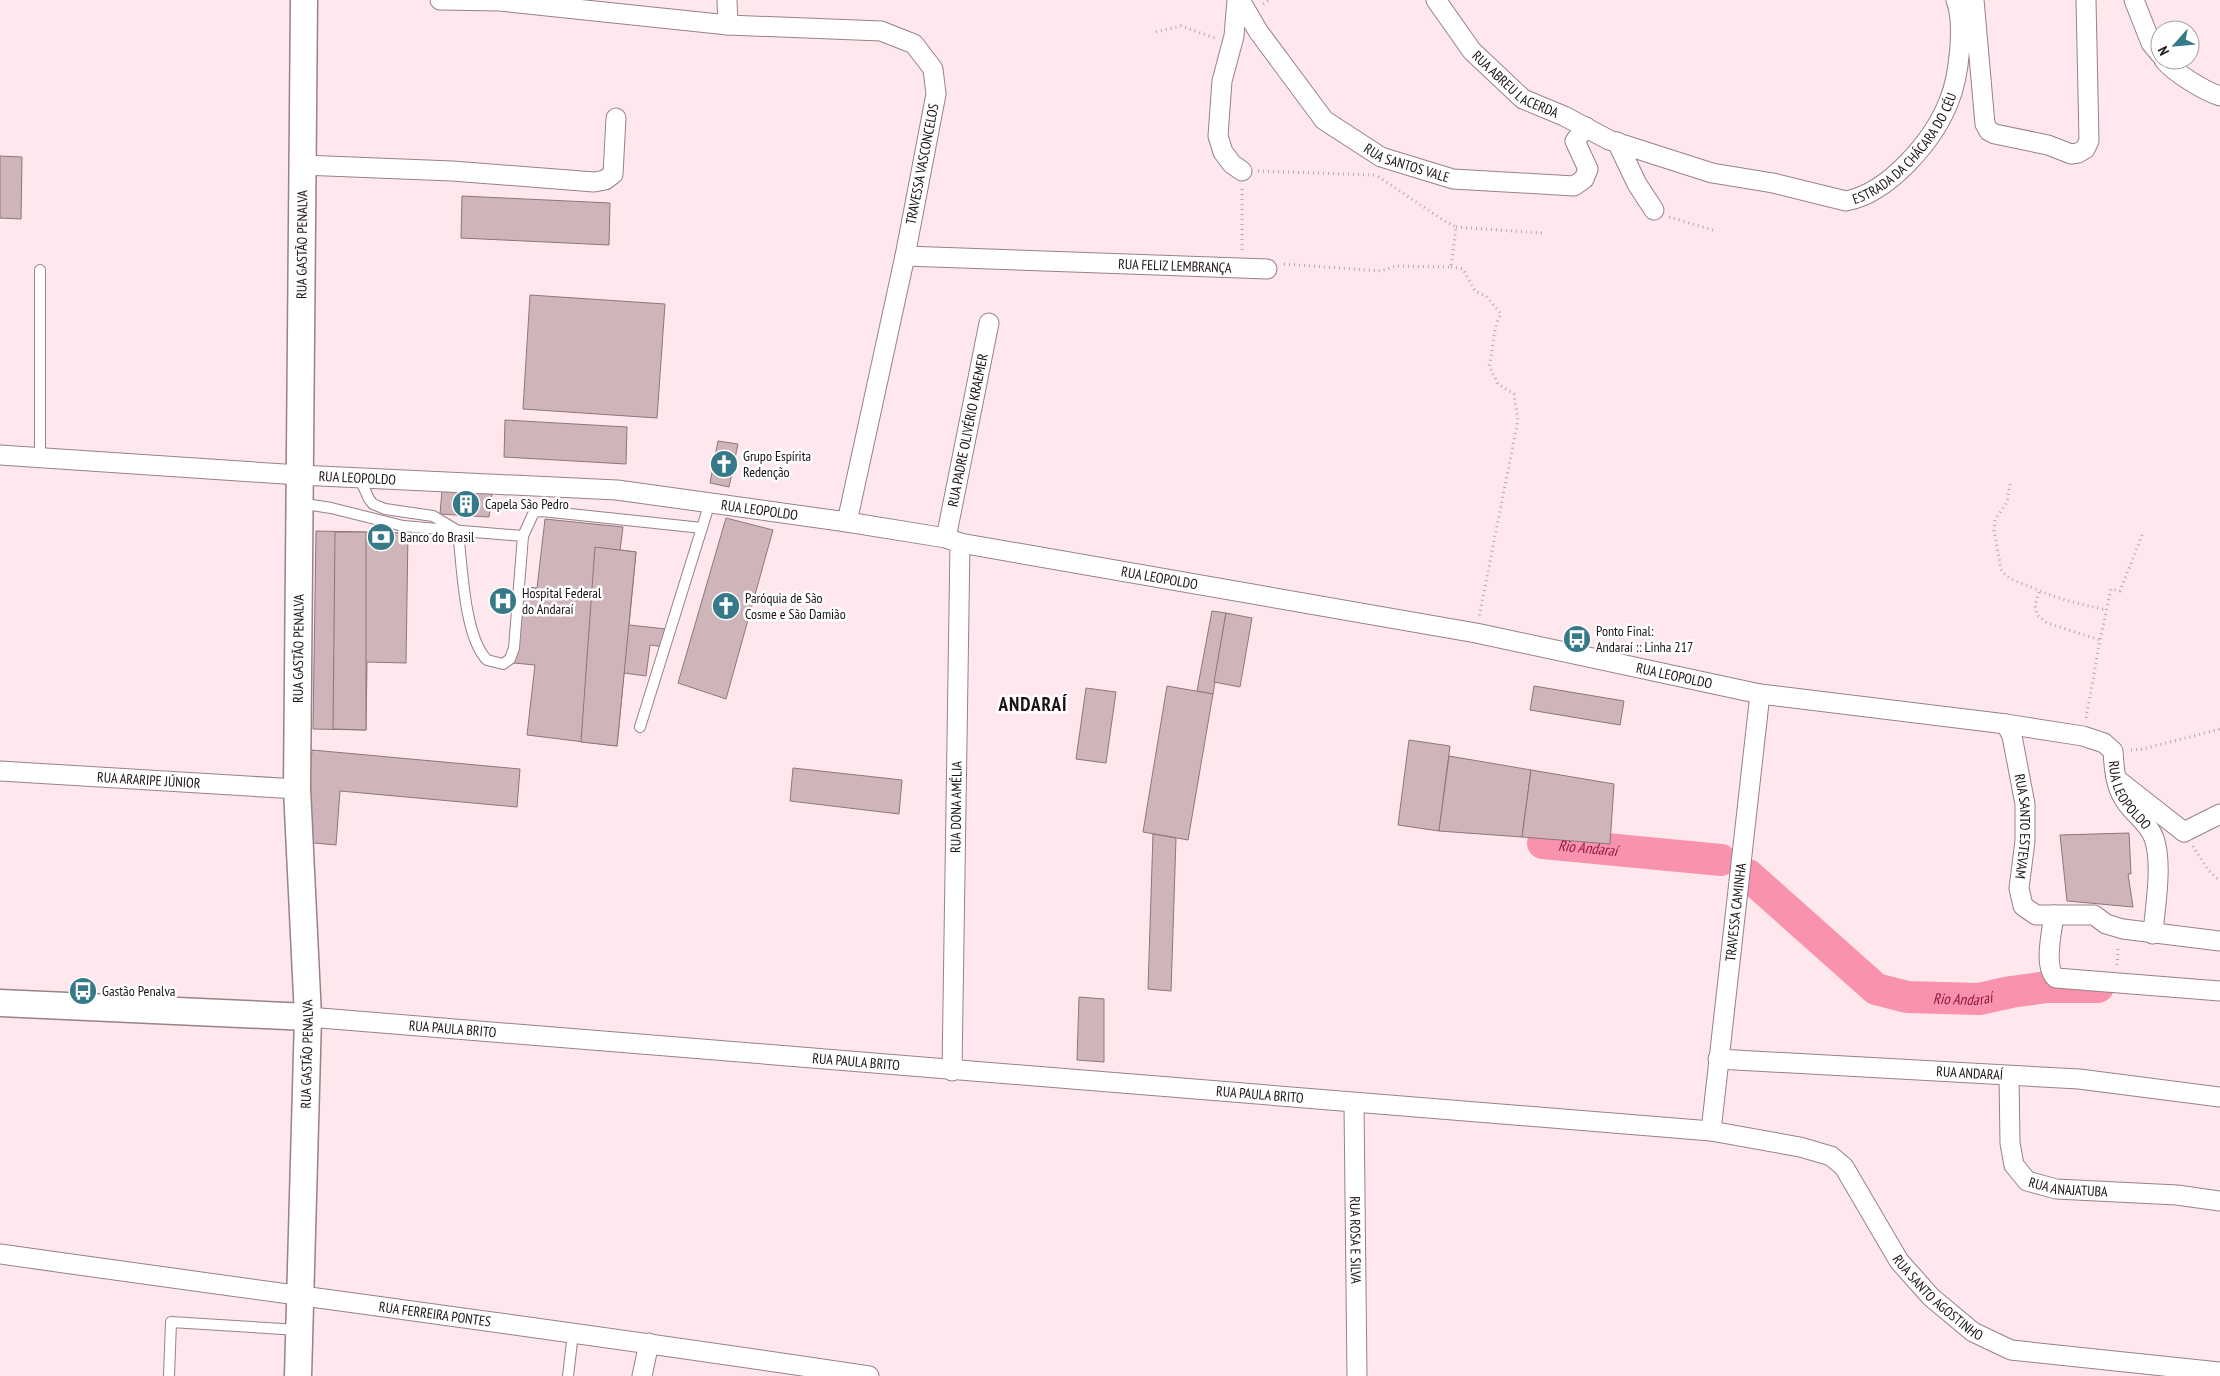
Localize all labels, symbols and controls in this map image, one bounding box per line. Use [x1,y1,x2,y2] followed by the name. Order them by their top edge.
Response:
[2150,20,2200,70] north arrow
[2154,43,2173,58] text: N
[1468,47,1562,122] street label: RUA ABREU LACERDA
[1850,90,1960,208] street label: ESTRADA DA CHÁCARA DO CÉU
[901,102,943,226] street label: TRAVESSA VASCONCELOS
[1361,139,1452,186] street label: RUA SANTOS VALE
[292,190,311,299] street label: RUA GASTÃO PENALVA
[1118,255,1232,277] street label: RUA FELIZ LEMBRANÇA
[943,352,992,508] street label: RUA PADRE OLIVÉRIO KRAEMER
[743,447,811,481] place label: Grupo Espírita Redenção
[709,449,739,479] church icon: Grupo Espírita Redenção
[318,467,397,489] street label: RUA LEOPOLDO
[451,489,481,519] building icon: Capela São Pedro
[485,495,569,513] place label: Capela São Pedro
[720,496,799,524] street label: RUA LEOPOLDO
[366,522,396,552] bank icon: Banco do Brasil
[400,528,475,546] place label: Banco do Brasil
[1120,562,1200,593] street label: RUA LEOPOLDO
[522,584,602,618] place label: Hospital Federal do Andaraí
[488,586,518,616] hospital icon: Hospital Federal do Andaraí
[745,589,846,623] place label: Paróquia de São Cosme e São Damião
[711,591,741,621] church icon: Paróquia de São Cosme e São Damião
[289,594,308,703] street label: RUA GASTÃO PENALVA
[1596,622,1693,656] place label: Ponto Final: Andaraí :: Linha 217
[1562,624,1592,654] bus stop icon: Ponto Final: Andaraí :: Linha 217
[1635,659,1714,693] street label: RUA LEOPOLDO
[998,692,1067,716] district label: ANDARAÍ
[2105,760,2155,833] street label: RUA LEOPOLDO
[946,761,966,853] street label: RUA DONA AMÉLIA
[96,768,201,792] street label: RUA ARARIPE JÚNIOR
[2010,772,2034,880] street label: RUA SANTO ESTEVAM
[1557,835,1621,860] water label: Rio Andaraí
[1721,862,1750,963] street label: TRAVESSA CAMINHA
[68,976,98,1006] bus stop icon: Gastão Penalva
[102,982,175,1000] place label: Gastão Penalva
[1933,986,1997,1009] water label: Rio Andaraí
[296,999,317,1109] street label: RUA GASTÃO PENALVA
[408,1016,497,1041] street label: RUA PAULA BRITO
[812,1049,901,1074] street label: RUA PAULA BRITO
[1936,1062,2004,1084] street label: RUA ANDARAÍ
[1215,1082,1305,1107] street label: RUA PAULA BRITO
[2027,1173,2109,1201] street label: RUA ANAJATUBA
[1346,1196,1365,1284] street label: RUA ROSA E SILVA
[1888,1252,1986,1345] street label: RUA SANTO AGOSTINHO
[378,1297,492,1331] street label: RUA FERREIRA PONTES

